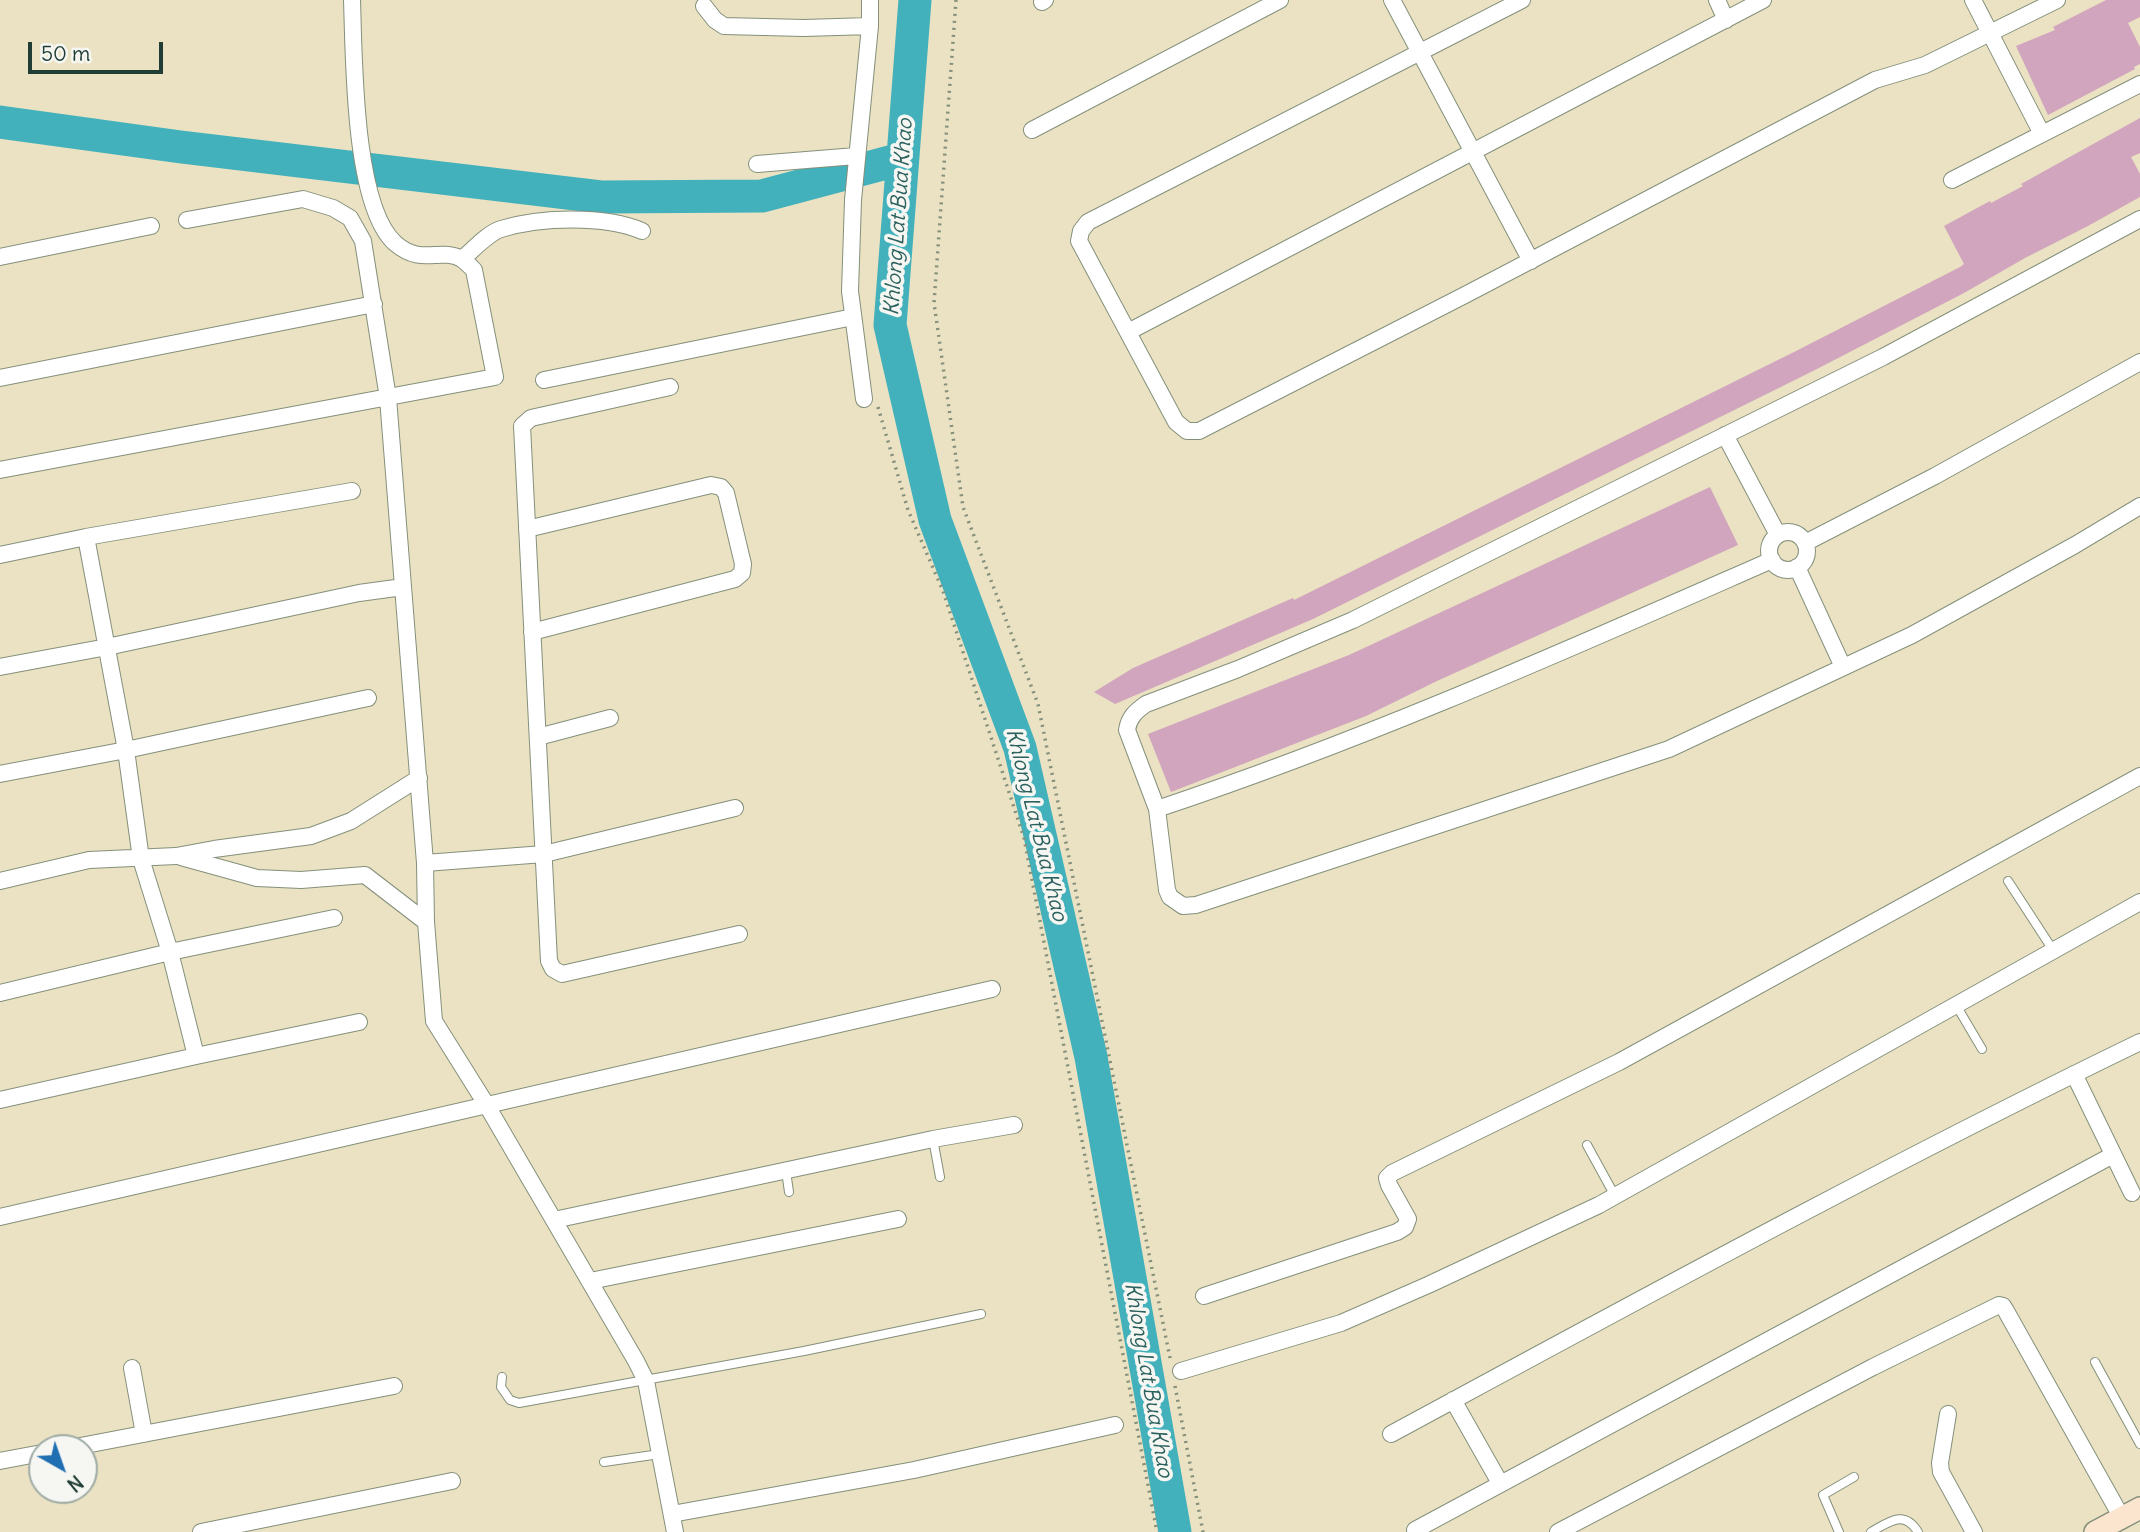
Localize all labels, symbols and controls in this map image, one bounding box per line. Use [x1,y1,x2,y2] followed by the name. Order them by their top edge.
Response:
[32,28,166,72] scale bar
[41,40,90,67] text: 50 m
[880,118,918,316] water label: Khlong Lat Bua Khao
[1000,726,1072,924] water label: Khlong Lat Bua Khao
[1118,1281,1178,1479] water label: Khlong Lat Bua Khao
[28,1434,98,1504] north arrow
[62,1470,88,1497] text: N

